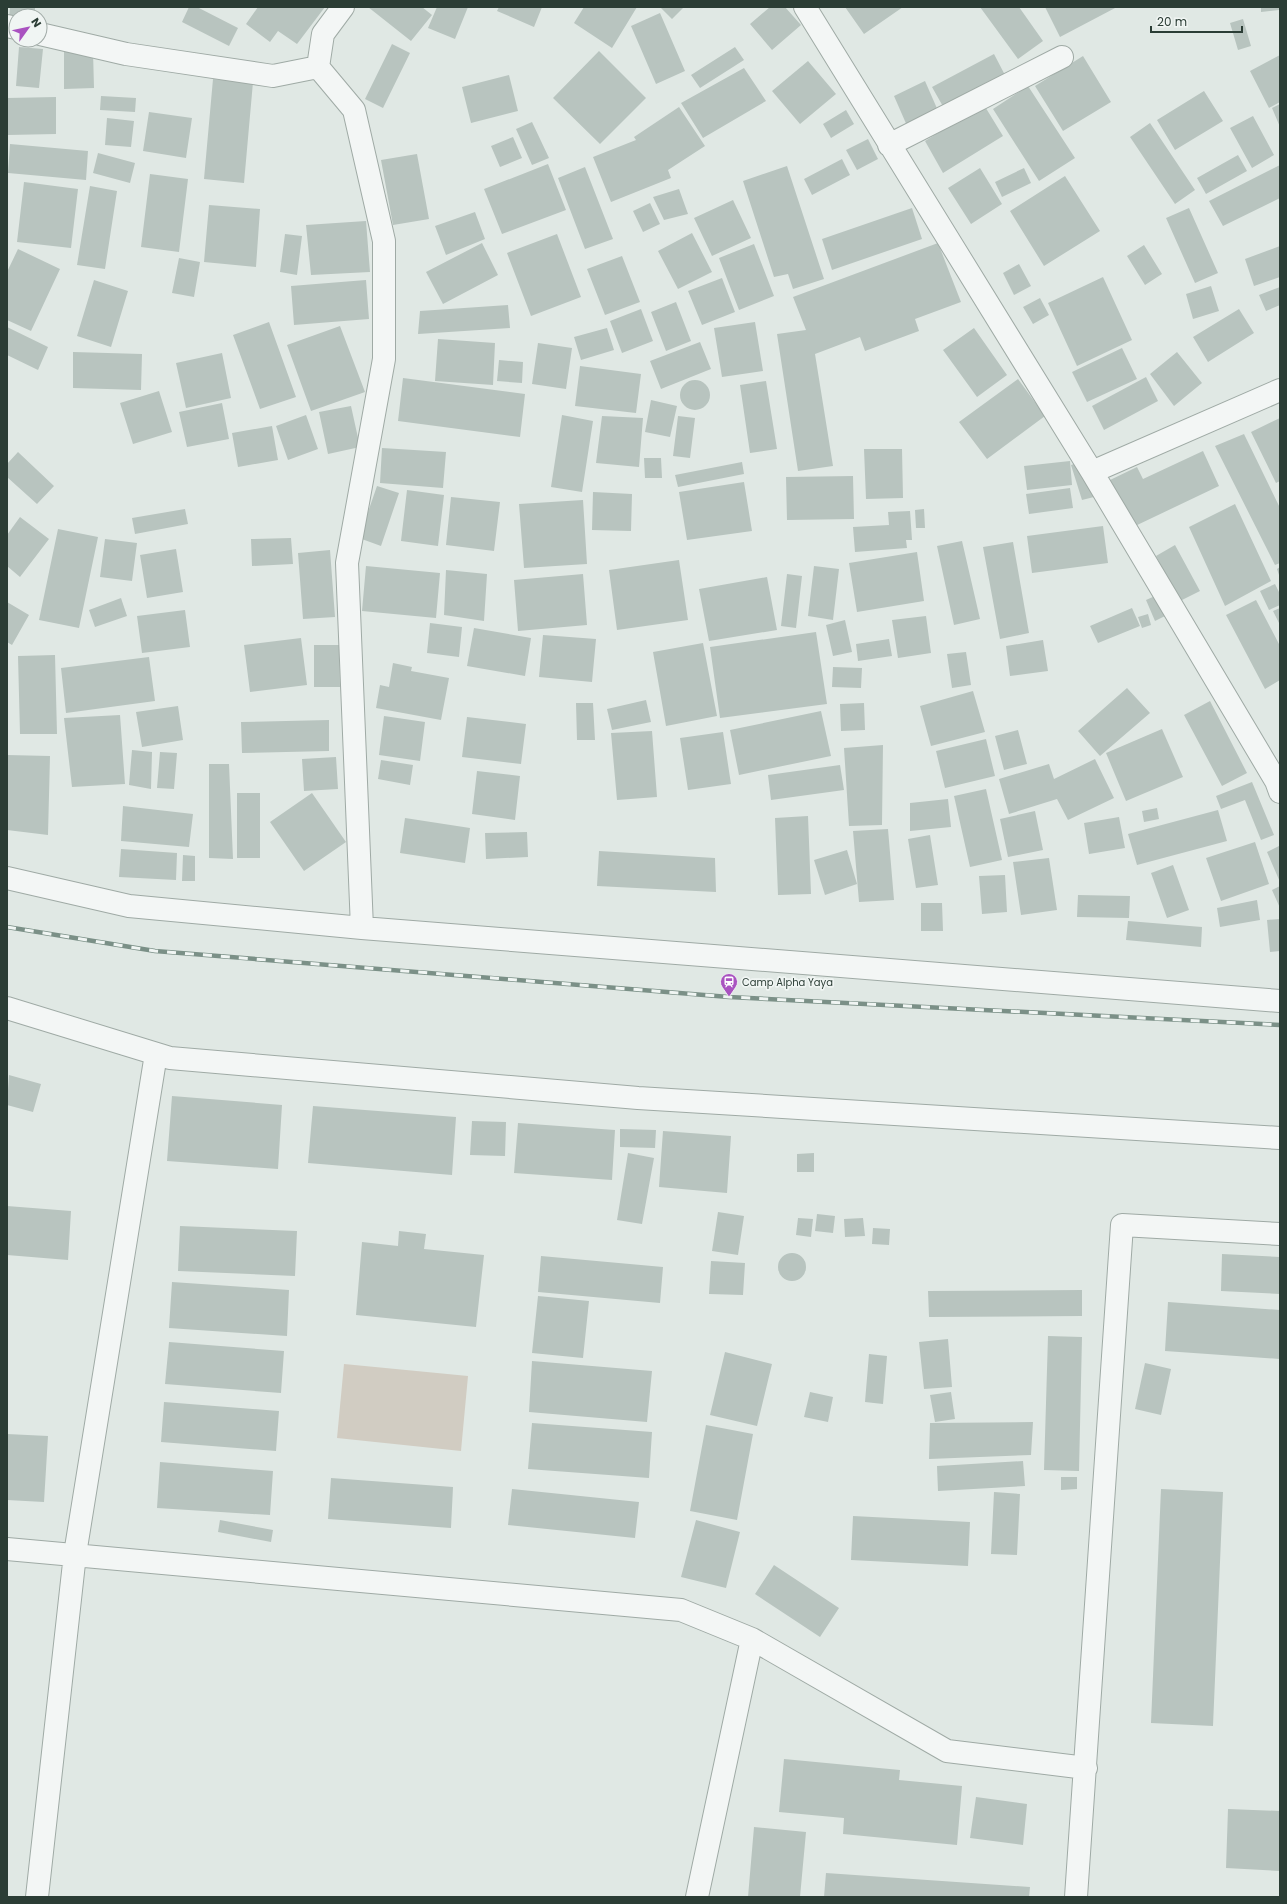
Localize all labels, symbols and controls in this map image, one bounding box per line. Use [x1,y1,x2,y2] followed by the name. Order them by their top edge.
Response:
[8,8,48,48] north arrow
[1151,8,1242,34] scale bar
[1157,13,1187,30] text: 20 m
[27,15,45,30] text: N
[719,972,739,997] station icon: Camp Alpha Yaya
[742,975,833,990] place label: Camp Alpha Yaya

